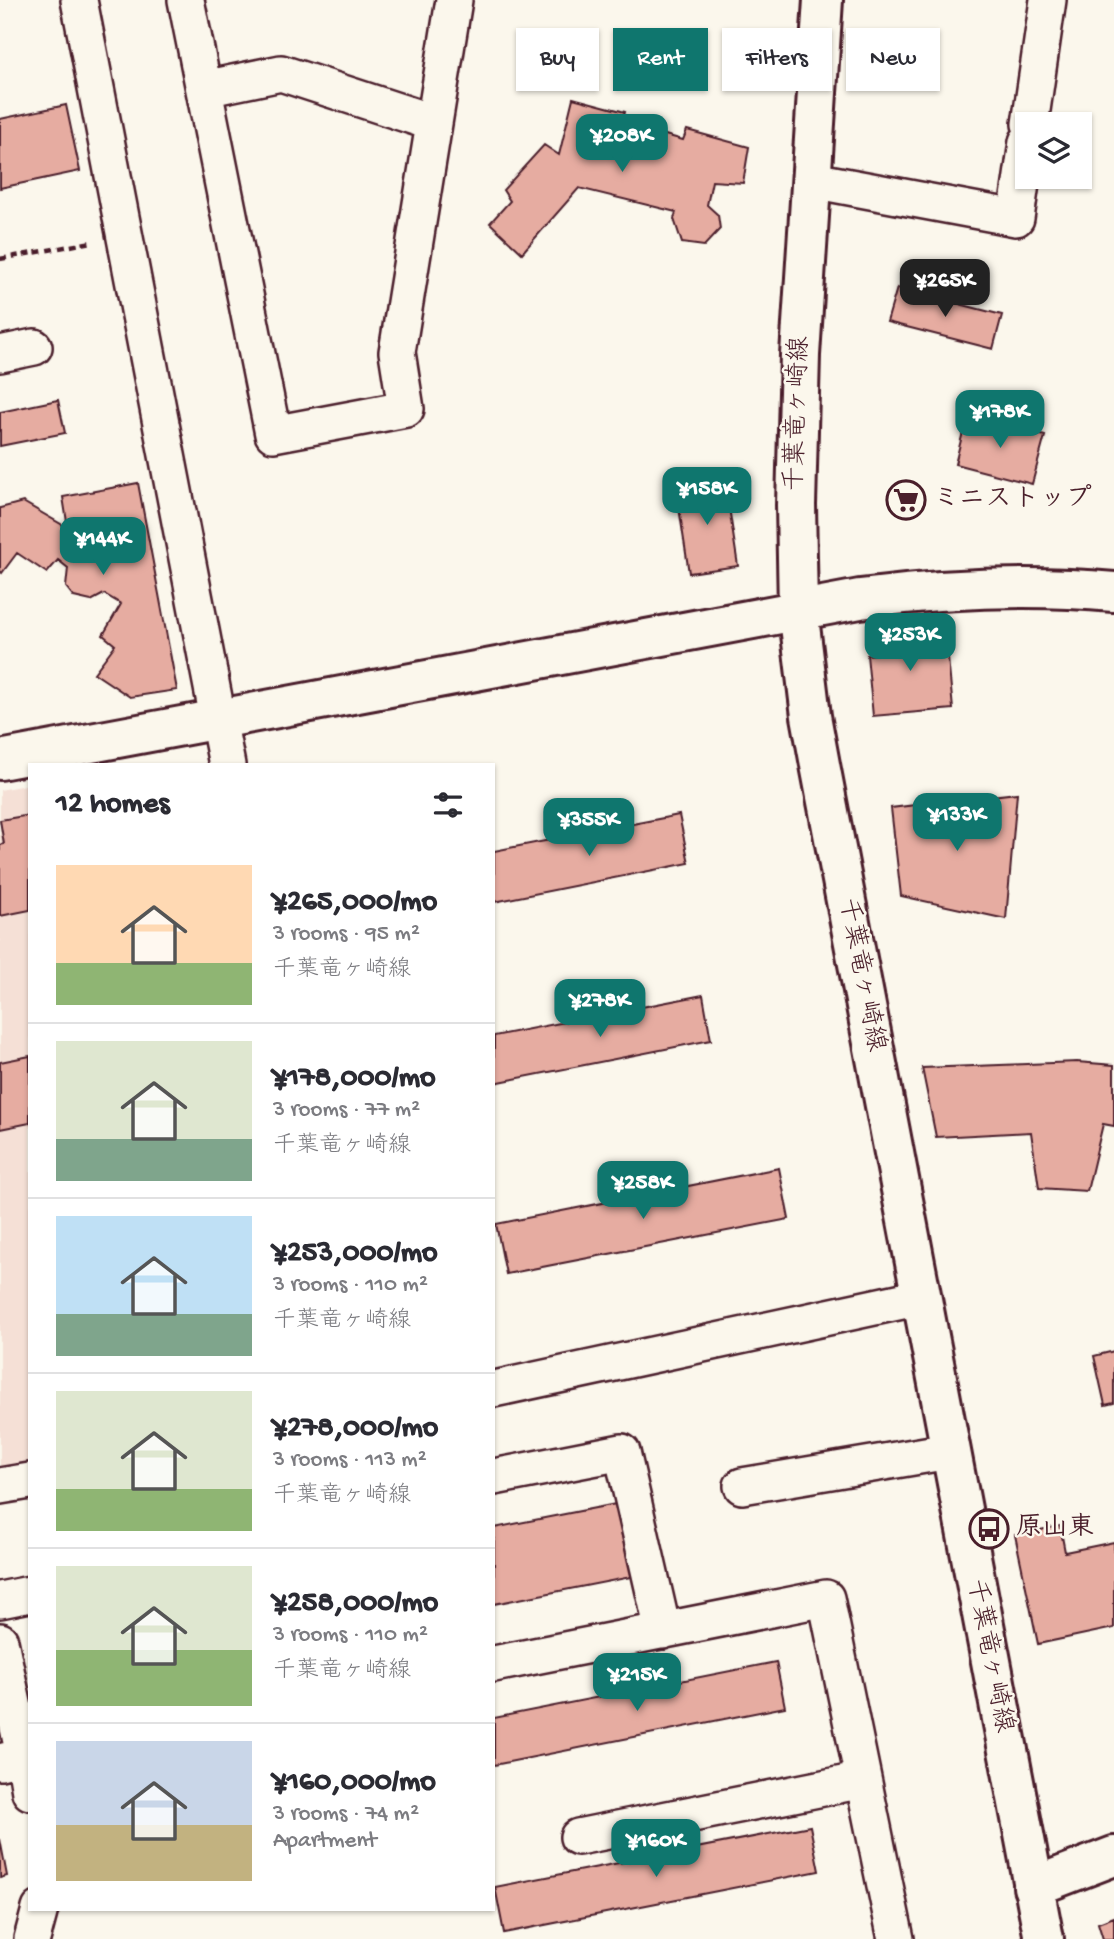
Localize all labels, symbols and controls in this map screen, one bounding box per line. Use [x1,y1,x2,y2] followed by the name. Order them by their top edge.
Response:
[516,28,599,91] chip: Buy
[613,28,708,91] chip: Rent
[722,28,832,91] chip: Filters
[846,28,940,91] chip: New
[1015,112,1092,189] map controls
[1015,112,1092,189] button: layers
[573,114,671,174] pin: ¥208K
[592,123,652,150] text: ¥208K
[896,260,994,319] pin: ¥265K
[916,268,974,295] text: ¥265K
[779,335,817,493] street label: 千葉竜ヶ崎線
[951,391,1049,450] pin: ¥178K
[971,399,1029,426] text: ¥178K
[658,468,756,527] pin: ¥158K
[678,476,736,503] text: ¥158K
[885,479,927,521] supermarket icon: ミニストップ
[933,484,1092,516] place label: ミニストップ
[54,518,152,577] pin: ¥144K
[76,526,130,553] text: ¥144K
[861,614,959,673] pin: ¥253K
[881,622,939,649] text: ¥253K
[429,786,467,824] icon: filters
[56,788,169,823] text: 12 homes
[908,794,1006,853] pin: ¥133K
[540,798,638,858] pin: ¥355K
[929,802,985,829] text: ¥133K
[559,807,619,834] text: ¥355K
[273,886,437,921] text: ¥265,000/mo
[112,893,196,977] icon: home
[830,895,892,1055] street label: 千葉竜ヶ崎線
[273,921,420,948] text: 3 rooms · 95 m²
[273,957,411,984] text: 千葉竜ヶ崎線
[551,979,649,1039] pin: ¥278K
[570,988,630,1015] text: ¥278K
[273,1062,436,1097] text: ¥178,000/mo
[112,1069,196,1153] icon: home
[273,1097,420,1124] text: 3 rooms · 77 m²
[273,1133,411,1160] text: 千葉竜ヶ崎線
[594,1162,692,1221] pin: ¥258K
[613,1170,673,1197] text: ¥258K
[273,1237,438,1272] text: ¥253,000/mo
[112,1244,196,1328] icon: home
[273,1272,428,1299] text: 3 rooms · 110 m²
[273,1308,411,1335] text: 千葉竜ヶ崎線
[273,1412,438,1447] text: ¥278,000/mo
[112,1419,196,1503] icon: home
[273,1447,427,1474] text: 3 rooms · 113 m²
[273,1483,411,1510] text: 千葉竜ヶ崎線
[968,1508,1010,1550] bus stop icon: 原山東
[1016,1512,1094,1545] place label: 原山東
[958,1576,1020,1736] street label: 千葉竜ヶ崎線
[273,1587,438,1622] text: ¥258,000/mo
[112,1594,196,1678] icon: home
[273,1622,428,1649] text: 3 rooms · 110 m²
[588,1654,686,1713] pin: ¥215K
[273,1658,411,1685] text: 千葉竜ヶ崎線
[609,1662,665,1689] text: ¥215K
[273,1766,436,1801] text: ¥160,000/mo
[112,1769,196,1853] icon: home
[273,1801,419,1828] text: 3 rooms · 74 m²
[607,1820,705,1879] pin: ¥160K
[273,1828,377,1855] text: Apartment
[627,1828,685,1855] text: ¥160K

